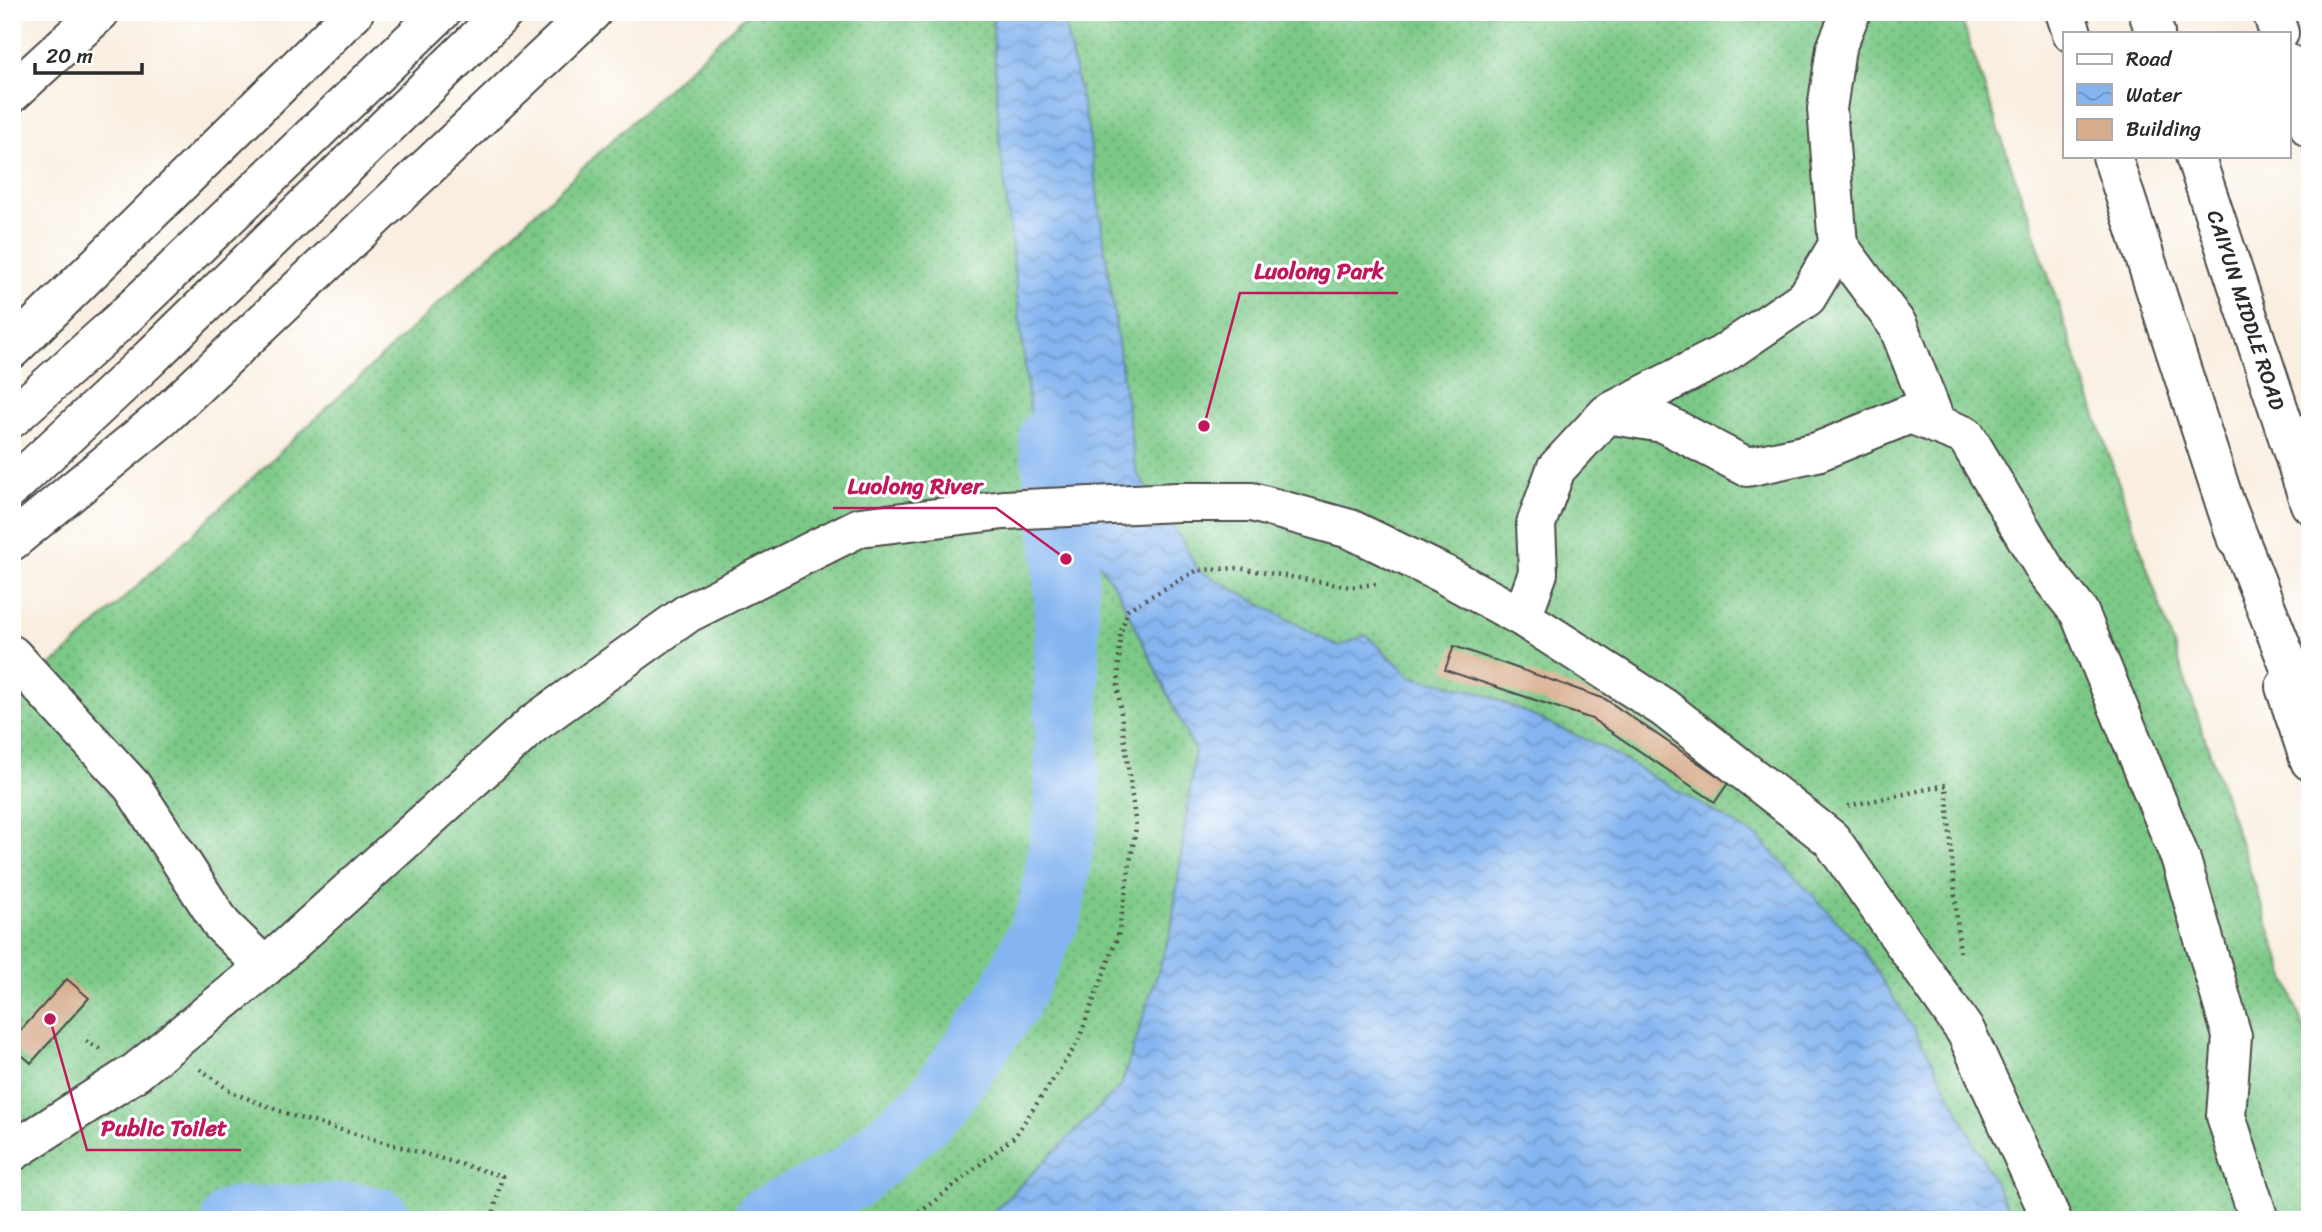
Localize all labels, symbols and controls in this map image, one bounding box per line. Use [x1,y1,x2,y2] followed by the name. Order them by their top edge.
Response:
[35,32,142,76] scale bar
[2063,32,2290,158] legend
[46,37,93,75] text: 20 m
[2126,40,2173,78] text: Road
[2126,76,2183,114] text: Water
[2126,110,2202,148] text: Building
[2196,205,2296,415] street label: CAIYUN MIDDLE ROAD
[1240,249,1398,293] callout: Luolong Park
[1254,251,1385,292] text: Luolong Park
[833,464,996,508] callout: Luolong River
[848,466,985,507] text: Luolong River
[87,1106,241,1150] callout: Public Toilet
[101,1108,227,1149] text: Public Toilet

